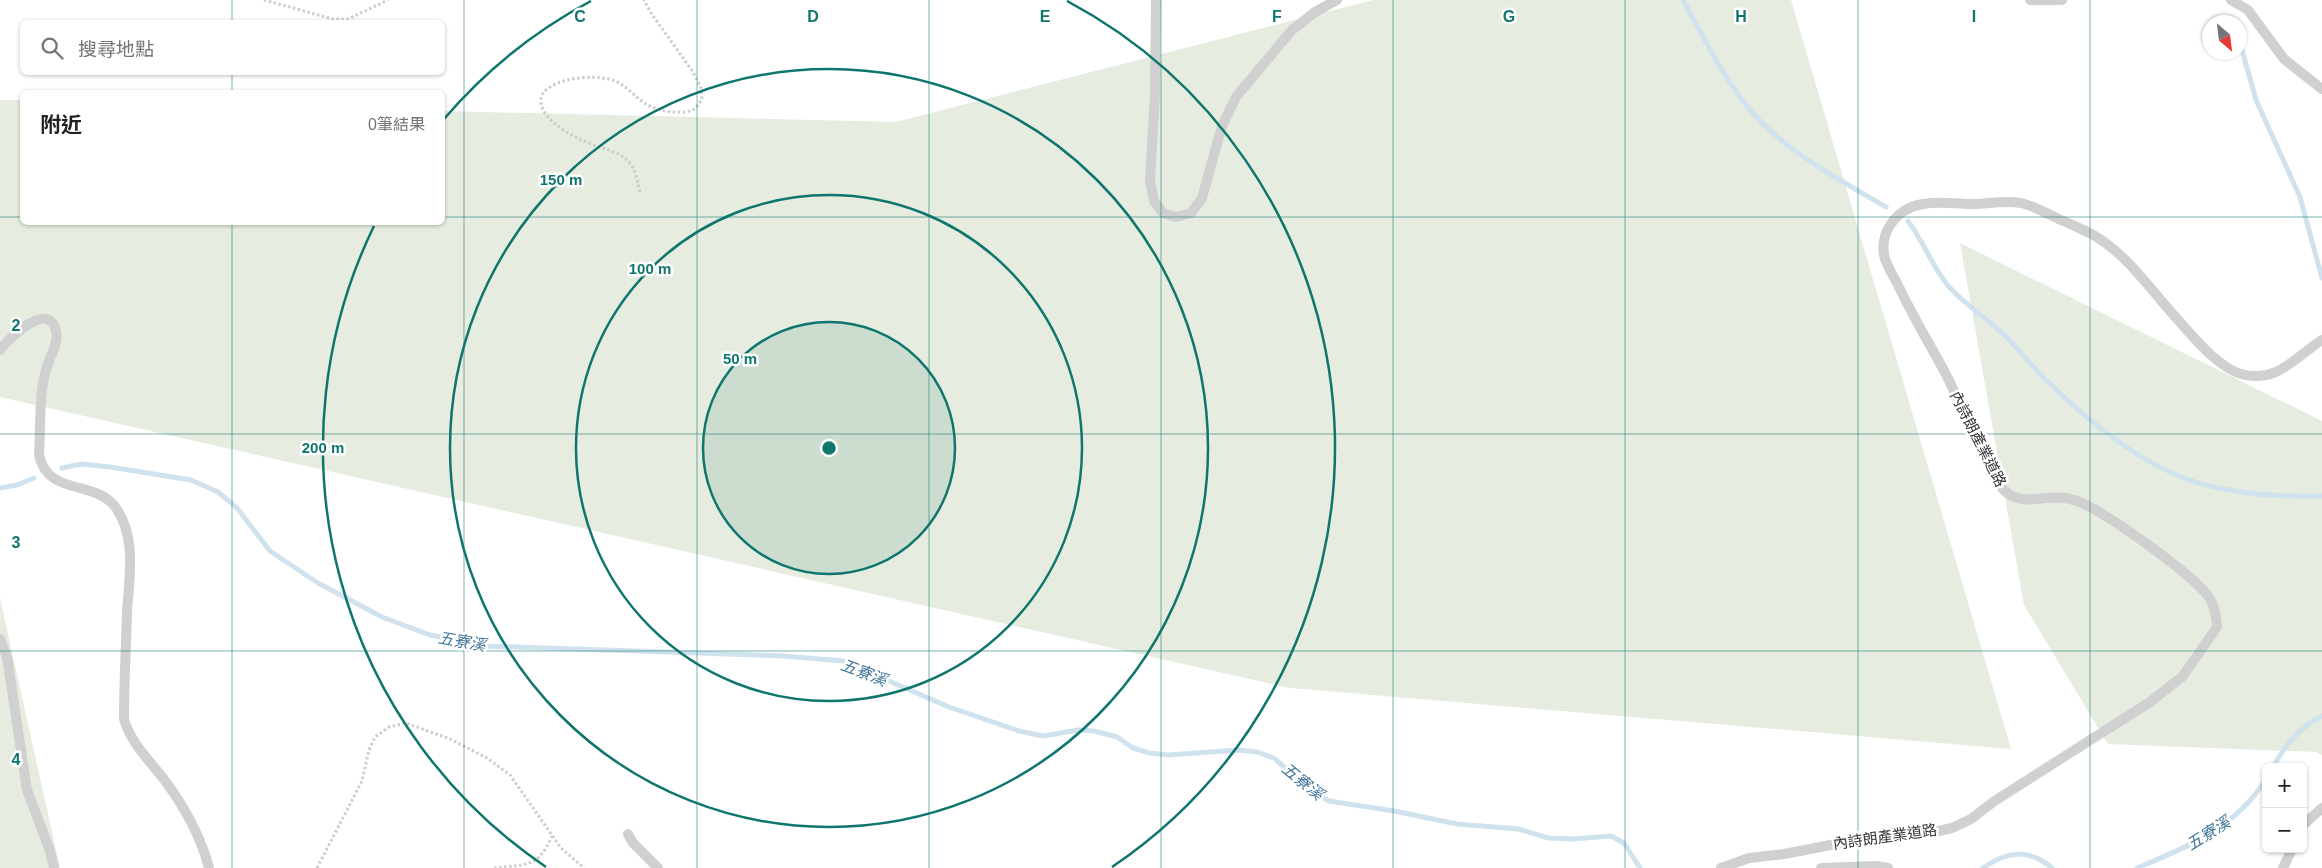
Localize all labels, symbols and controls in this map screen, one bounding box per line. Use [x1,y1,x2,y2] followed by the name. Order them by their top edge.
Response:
[574,8,586,25] text: C
[807,8,819,25] text: D
[1040,8,1051,25] text: E
[1272,8,1282,25] text: F
[1503,8,1515,25] text: G
[1735,8,1747,25] text: H
[1972,8,1976,25] text: I
[2202,15,2247,60] north arrow
[20,20,445,75] search box
[38,34,66,62] icon: search
[78,39,154,60] text: 搜尋地點
[40,113,82,136] text: 附近
[368,116,425,133] text: 0筆結果
[540,171,582,188] text: 150 m
[629,260,671,277] text: 100 m
[12,317,21,334] text: 2
[723,350,757,367] text: 50 m
[1947,388,2010,489] street label: 內詩朗產業道路
[302,439,344,456] text: 200 m
[820,439,838,457] centre of rings
[12,534,21,551] text: 3
[437,629,489,654] water label: 五寮溪
[838,656,891,690] water label: 五寮溪
[12,751,21,768] text: 4
[1279,760,1328,804] water label: 五寮溪
[2262,763,2307,853] map controls
[2262,763,2307,808] button: +
[2262,808,2307,853] button: −
[2183,812,2235,853] water label: 五寮溪
[1832,821,1938,852] street label: 內詩朗產業道路

